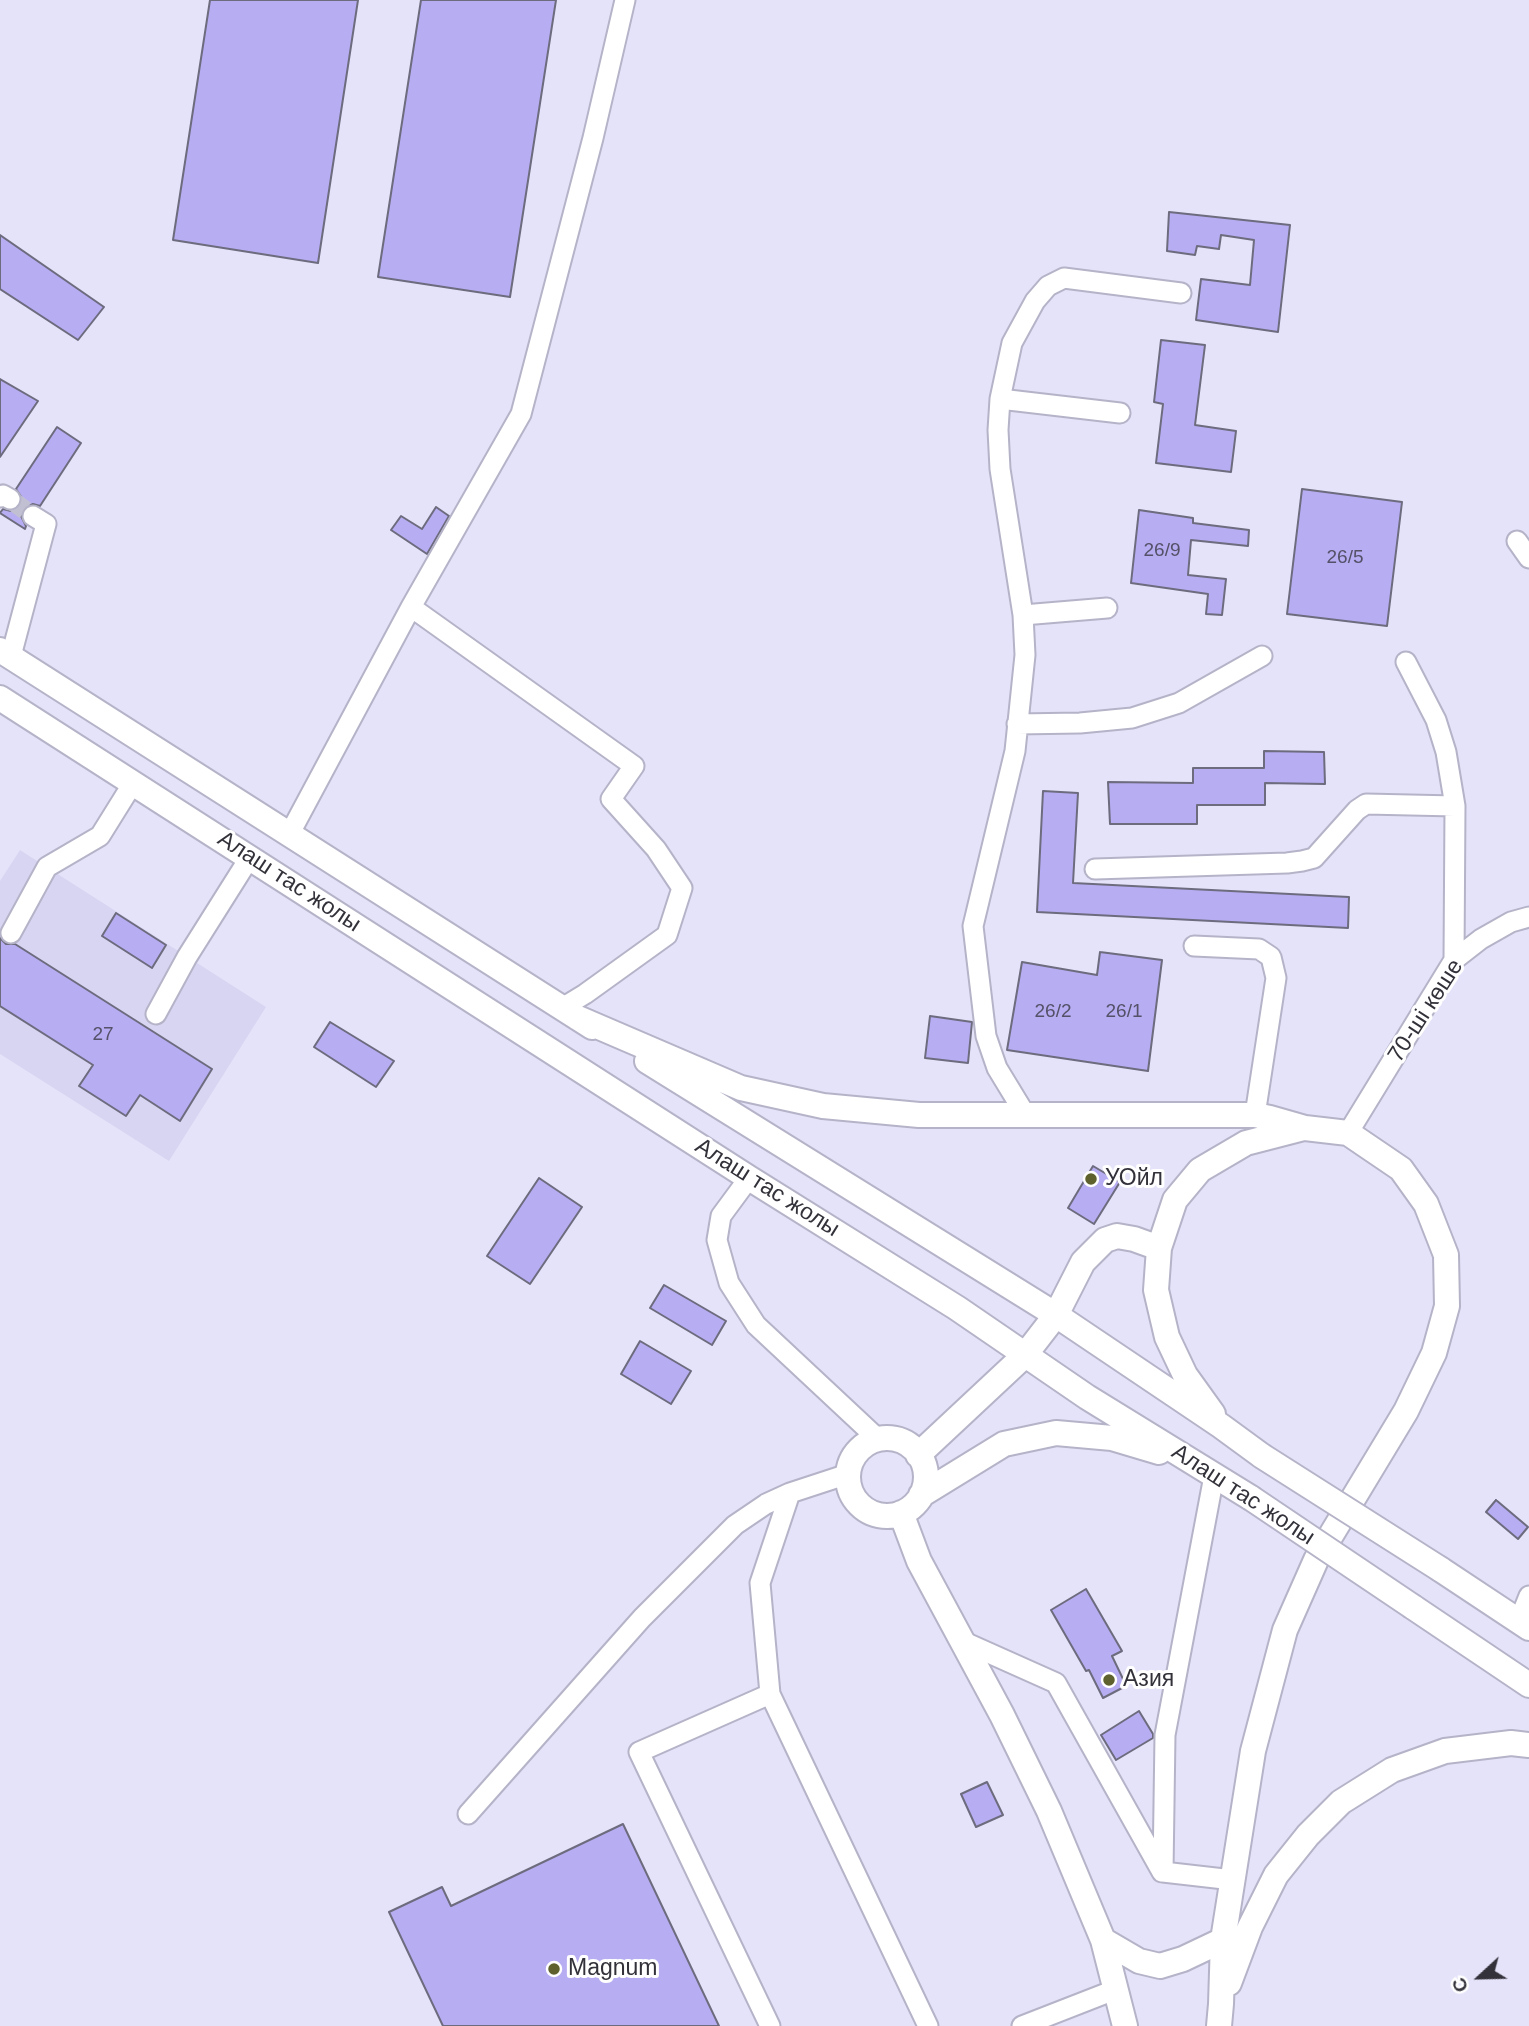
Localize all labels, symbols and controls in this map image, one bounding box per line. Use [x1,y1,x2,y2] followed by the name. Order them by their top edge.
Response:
[1144,540,1180,562] house number: 26/9
[1327,547,1363,569] house number: 26/5
[212,826,366,938] street label: Алаш тас жолы
[1382,954,1470,1068] street label: 70-ші көше
[1035,1001,1071,1023] house number: 26/2
[1106,1001,1142,1023] house number: 26/1
[92,1024,114,1046] house number: 27
[690,1133,844,1243] street label: Алаш тас жолы
[1105,1165,1163,1193] place label: УОйл
[1083,1171,1099,1187] marker: УОйл
[1166,1439,1320,1551] street label: Алаш тас жолы
[1123,1666,1174,1694] place label: Азия
[1101,1672,1117,1688] marker: Азия
[1445,1942,1515,2012] north arrow
[568,1955,657,1983] place label: Magnum
[546,1961,562,1977] marker: Magnum
[1448,1975,1472,1995] text: С

